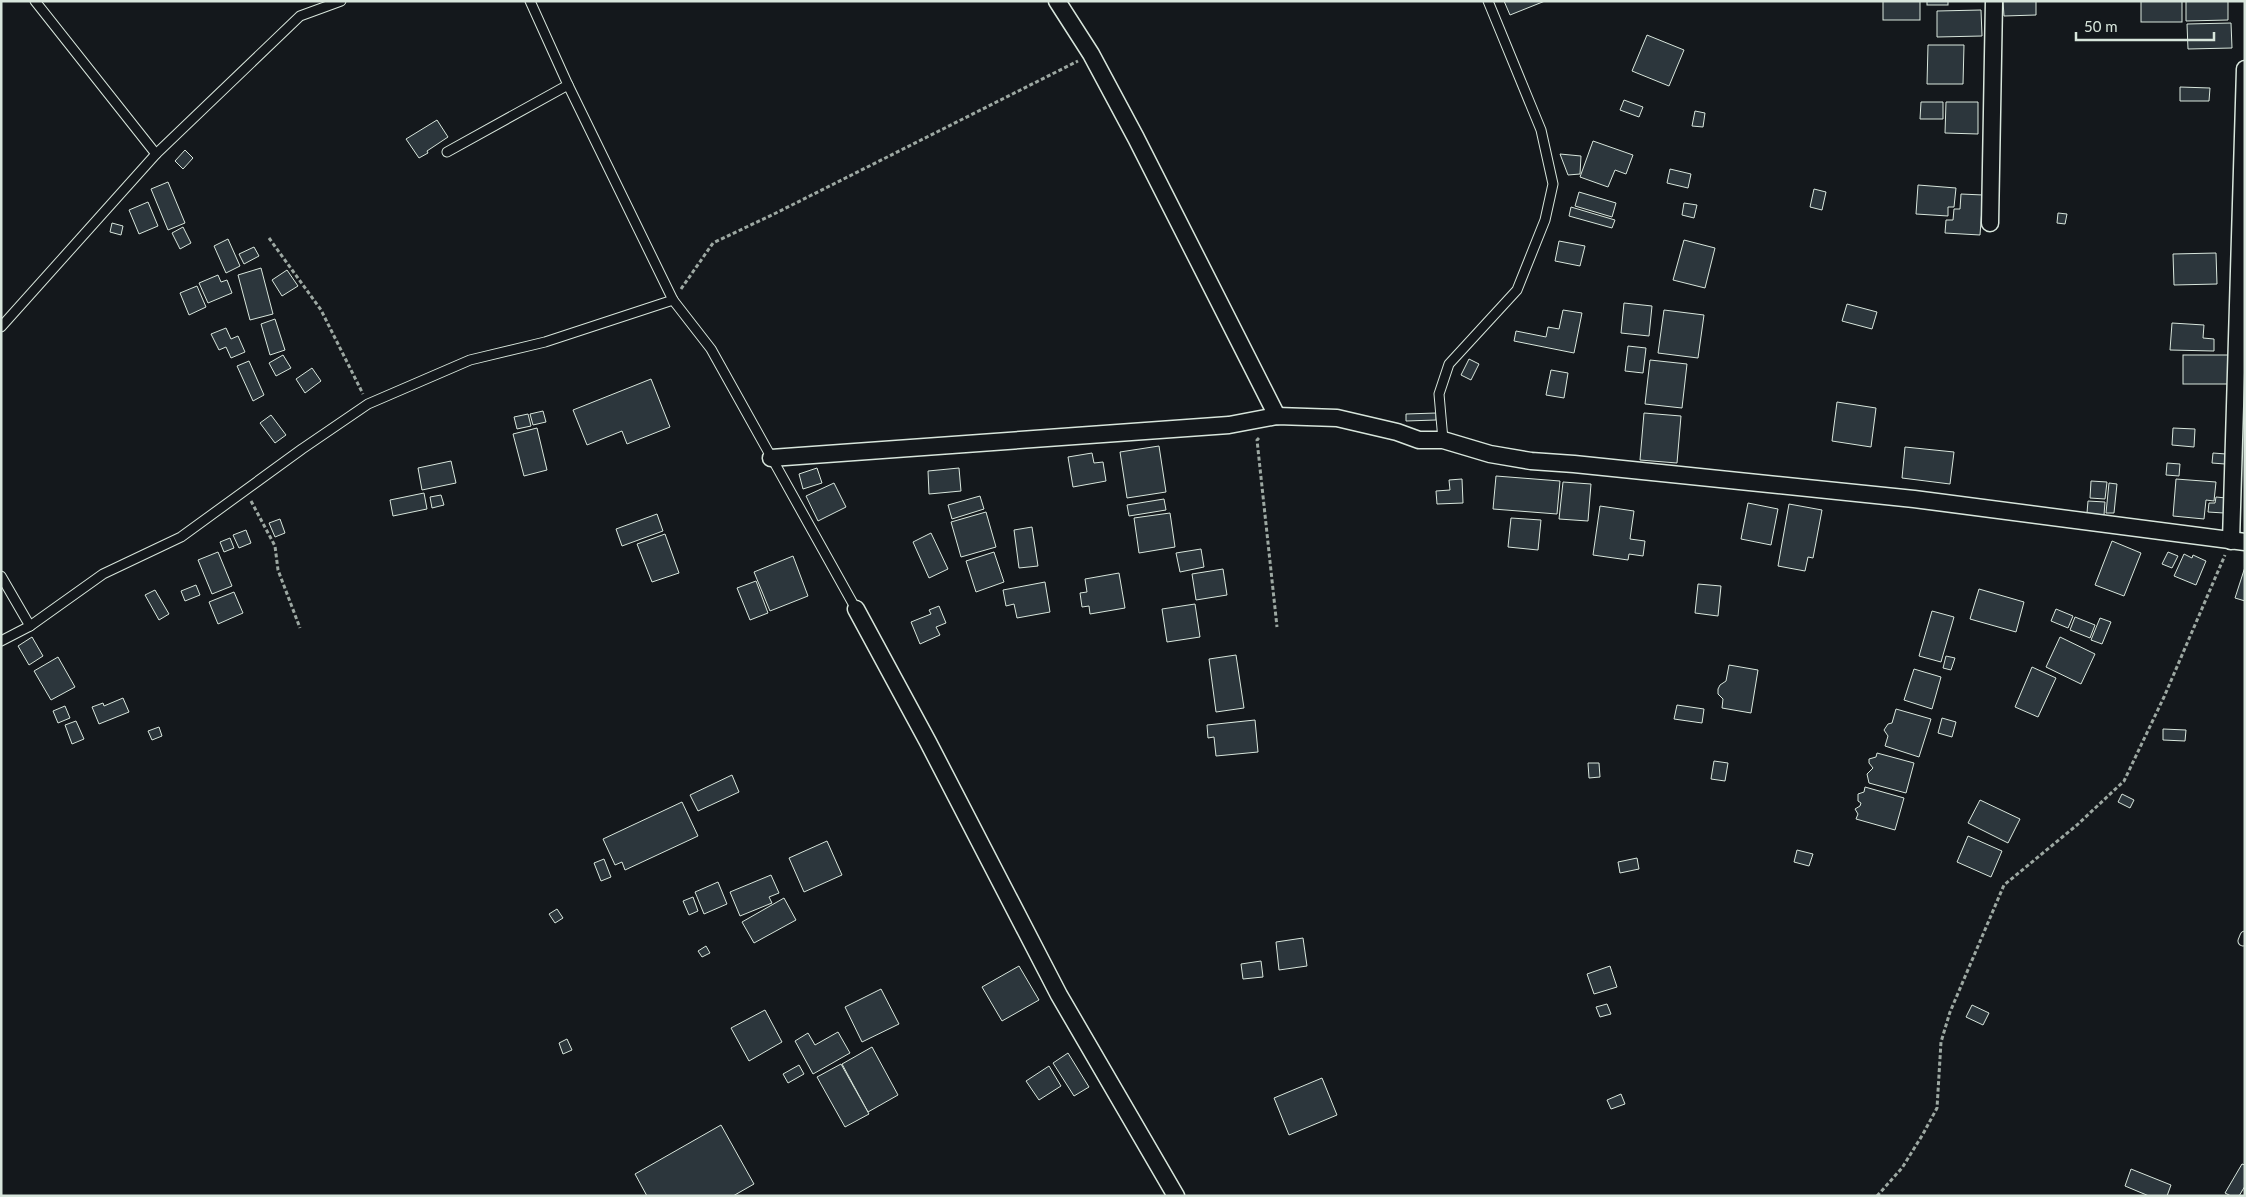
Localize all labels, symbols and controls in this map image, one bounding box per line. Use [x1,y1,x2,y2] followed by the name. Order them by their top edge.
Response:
[2076,10,2214,42] scale bar
[2084,17,2118,35] text: 50 m

